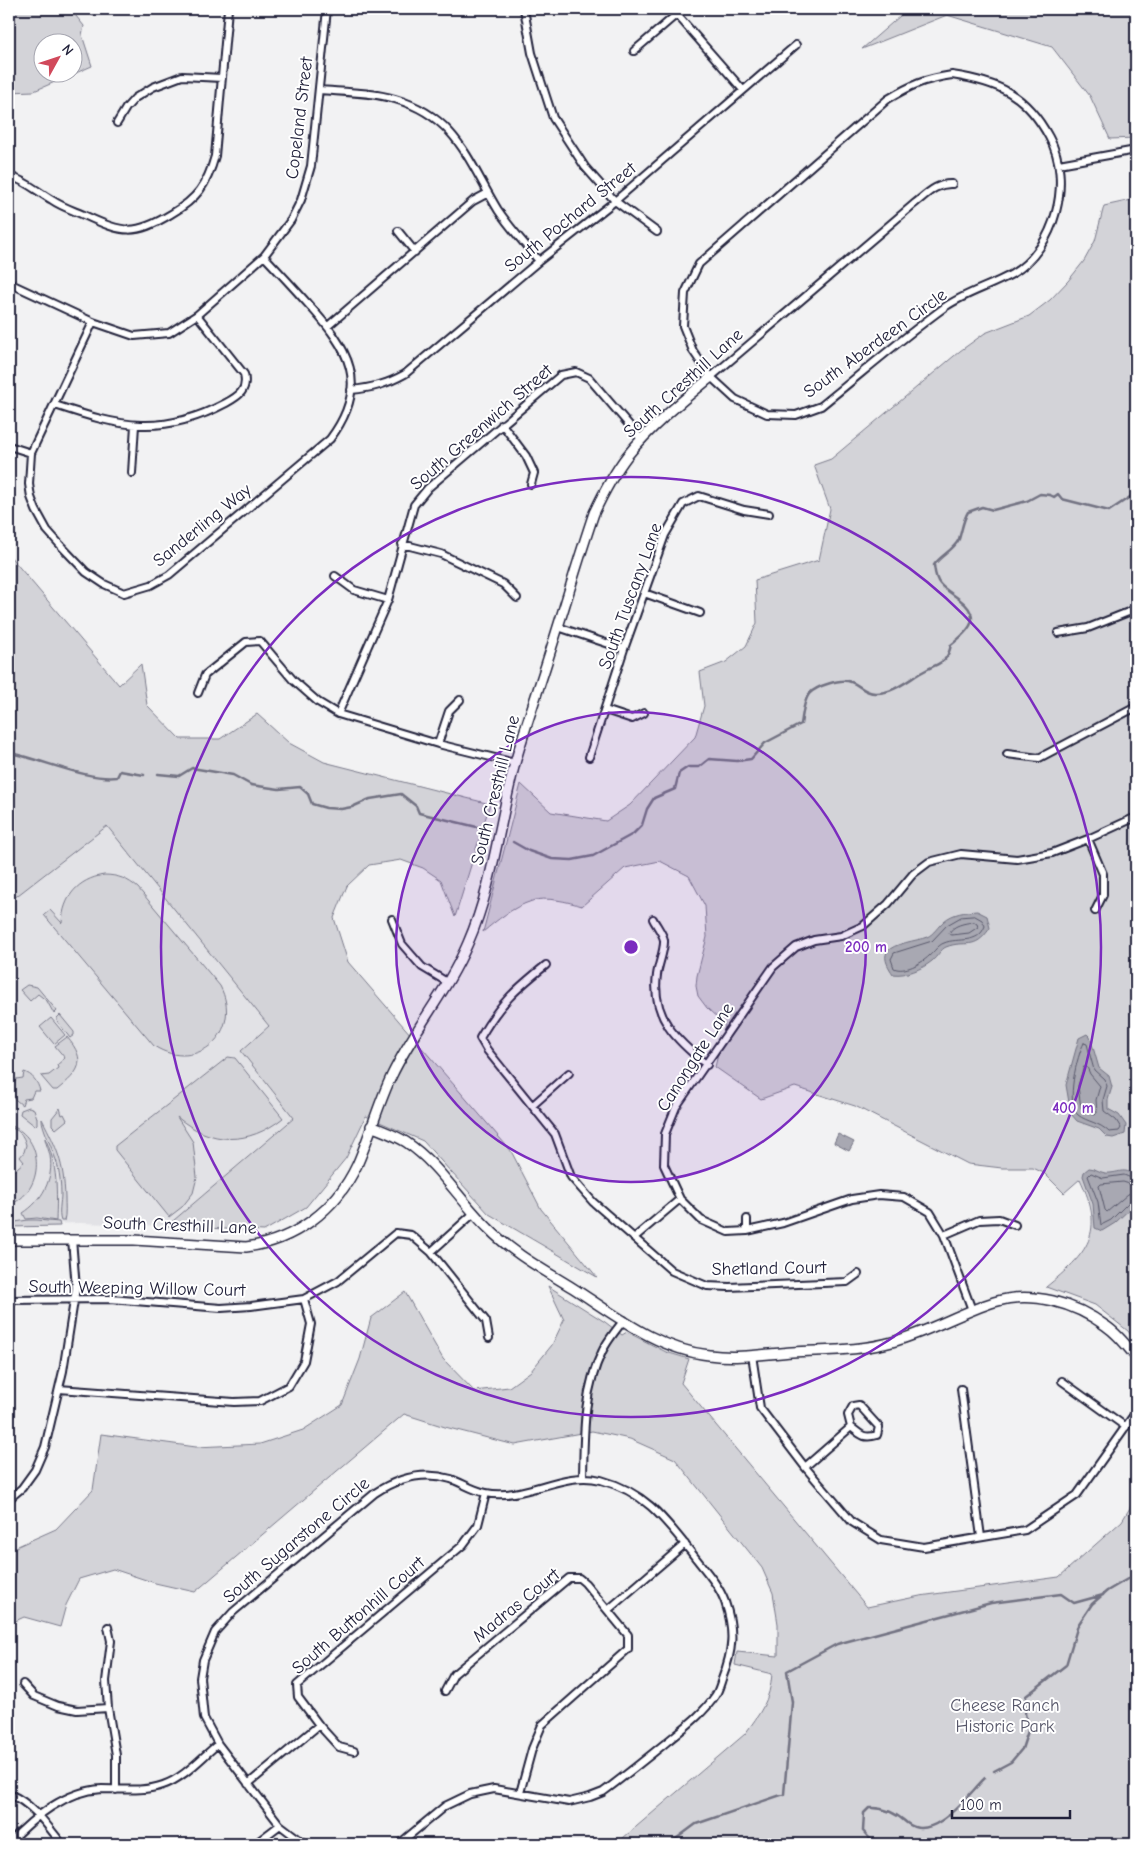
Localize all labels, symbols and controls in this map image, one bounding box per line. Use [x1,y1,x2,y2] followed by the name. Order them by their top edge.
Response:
[32,32,82,82] north arrow
[58,41,77,59] text: N
[282,55,318,180] street label: Copeland Street
[500,157,641,277] street label: South Pochard Street
[800,284,951,402] street label: South Aberdeen Circle
[619,324,747,443] street label: South Cresthill Lane
[406,359,557,495] street label: South Greenwich Street
[149,479,256,571] street label: Sanderling Way
[594,520,667,672] street label: South Tuscany Lane
[467,713,524,867] street label: South Cresthill Lane
[622,938,640,956] centre of rings
[845,938,887,956] text: 200 m
[653,999,738,1115] street label: Canongate Lane
[1052,1099,1094,1117] text: 400 m
[103,1212,257,1239] street label: South Cresthill Lane
[712,1257,827,1280] street label: Shetland Court
[28,1276,246,1301] street label: South Weeping Willow Court
[219,1473,374,1608] street label: South Sugarstone Circle
[288,1552,430,1679] street label: South Buttonhill Court
[469,1563,565,1647] street label: Madras Court
[950,1695,1060,1737] park label: Cheese Ranch Historic Park
[952,1788,1070,1820] scale bar
[960,1796,1002,1814] text: 100 m

